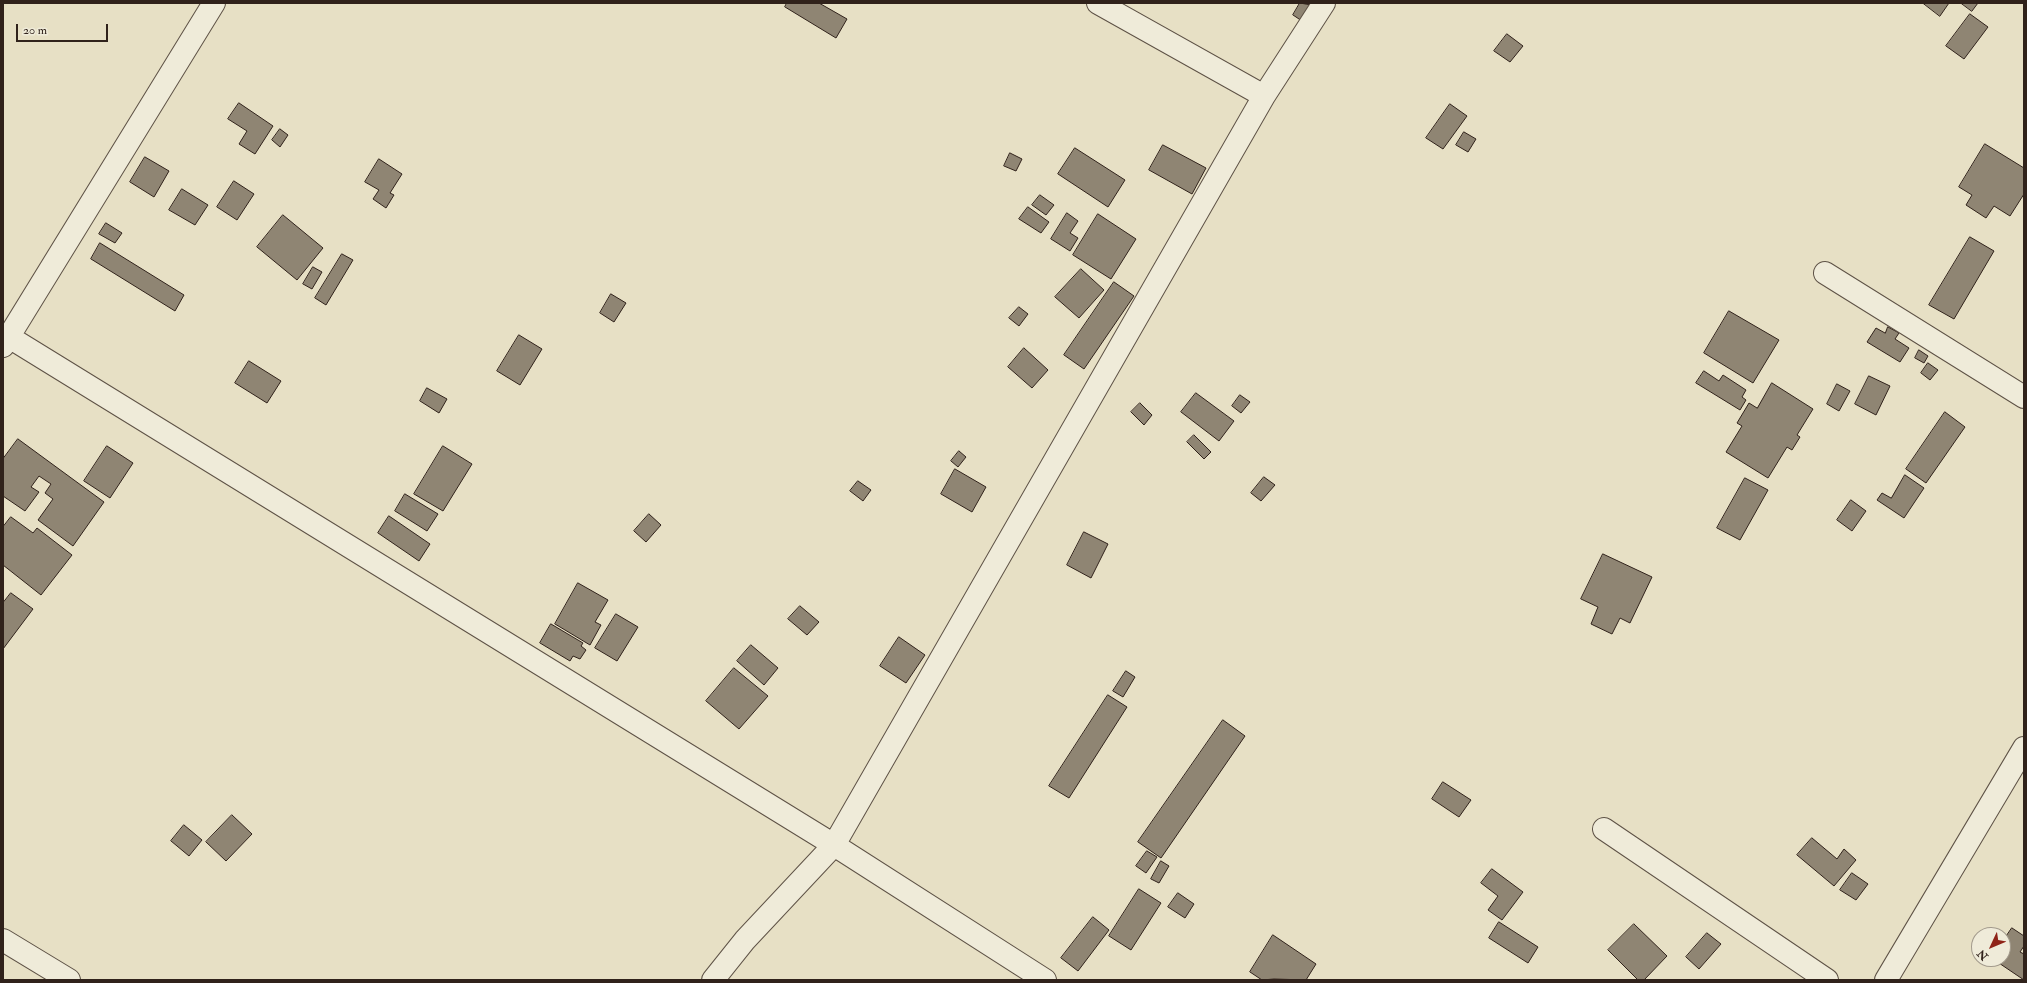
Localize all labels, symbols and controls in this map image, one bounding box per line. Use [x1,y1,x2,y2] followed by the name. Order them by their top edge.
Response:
[18,16,110,42] scale bar
[23,23,47,38] text: 20 m
[1971,927,2011,967] north arrow
[1975,947,1991,963] text: N

